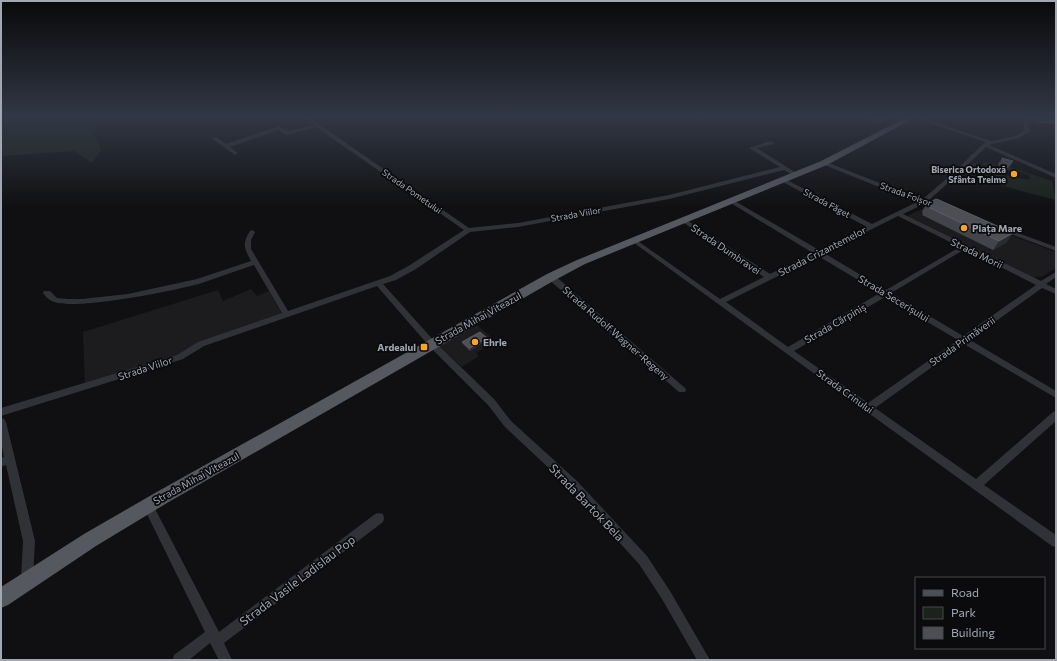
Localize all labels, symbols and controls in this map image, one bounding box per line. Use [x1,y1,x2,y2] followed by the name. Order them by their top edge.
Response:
[931,164,1006,185] place label: Biserica Ortodoxă Sfânta Treime
[380,166,444,216] street label: Strada Pometului
[1009,169,1019,179] marker: Biserica Ortodoxă Sfânta Treime
[878,180,934,210] street label: Strada Foișor
[802,186,853,220] street label: Strada Făget
[550,204,602,224] street label: Strada Viilor
[689,221,763,277] street label: Strada Dumbravei
[972,222,1022,235] place label: Piața Mare
[959,223,969,233] marker: Piața Mare
[776,224,868,278] street label: Strada Crizantemelor
[949,235,1005,271] street label: Strada Morii
[856,272,932,325] street label: Strada Secerișului
[560,284,672,382] street label: Strada Rudolf Wagner-Regeny
[433,289,523,347] street label: Strada Mihai Viteazul
[802,300,869,346] street label: Strada Cărpiniș
[927,314,997,368] street label: Strada Primăverii
[483,336,507,348] place label: Ehrle
[470,337,480,347] marker: Ehrle
[377,341,416,353] place label: Ardealul
[419,342,429,352] marker: Ardealul
[116,354,174,382] street label: Strada Viilor
[814,366,876,416] street label: Strada Crinului
[151,449,241,507] street label: Strada Mihai Viteazul
[547,461,627,543] street label: Strada Bartok Bela
[237,532,357,628] street label: Strada Vasile Ladislau Pop
[915,577,1045,649] legend
[951,585,979,599] text: Road
[951,605,977,619] text: Park
[951,625,995,639] text: Building

